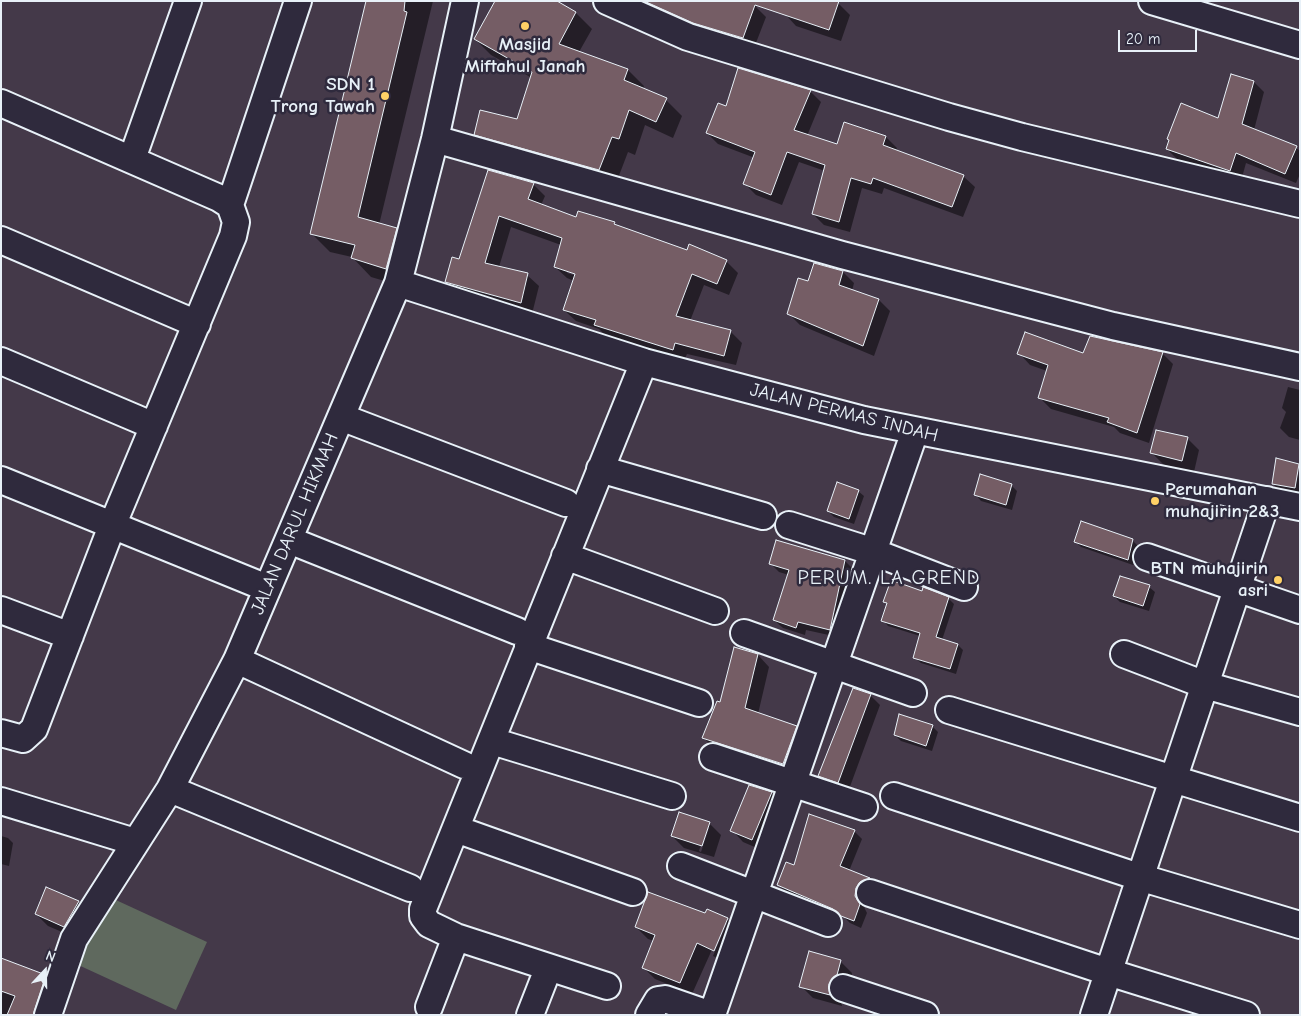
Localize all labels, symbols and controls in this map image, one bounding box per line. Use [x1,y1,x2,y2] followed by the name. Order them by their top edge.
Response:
[519,20,531,32] marker: Masjid Miftahul Janah
[1121,20,1200,52] scale bar
[1126,30,1160,48] text: 20 m
[464,34,586,78] place label: Masjid Miftahul Janah
[271,74,375,118] place label: SDN 1 Trong Tawah
[379,90,391,102] marker: SDN 1 Trong Tawah
[748,379,940,447] street label: JALAN PERMAS INDAH
[246,430,344,618] street label: JALAN DARUL HIKMAH
[1165,479,1279,523] place label: Perumahan muhajirin 2&3
[1149,495,1161,507] marker: Perumahan muhajirin 2&3
[1150,558,1268,602] place label: BTN muhajirin asri
[796,566,982,590] district label: PERUM. LA GREND
[1272,574,1284,586] marker: BTN muhajirin asri
[20,946,70,996] north arrow
[43,947,58,966] text: N

